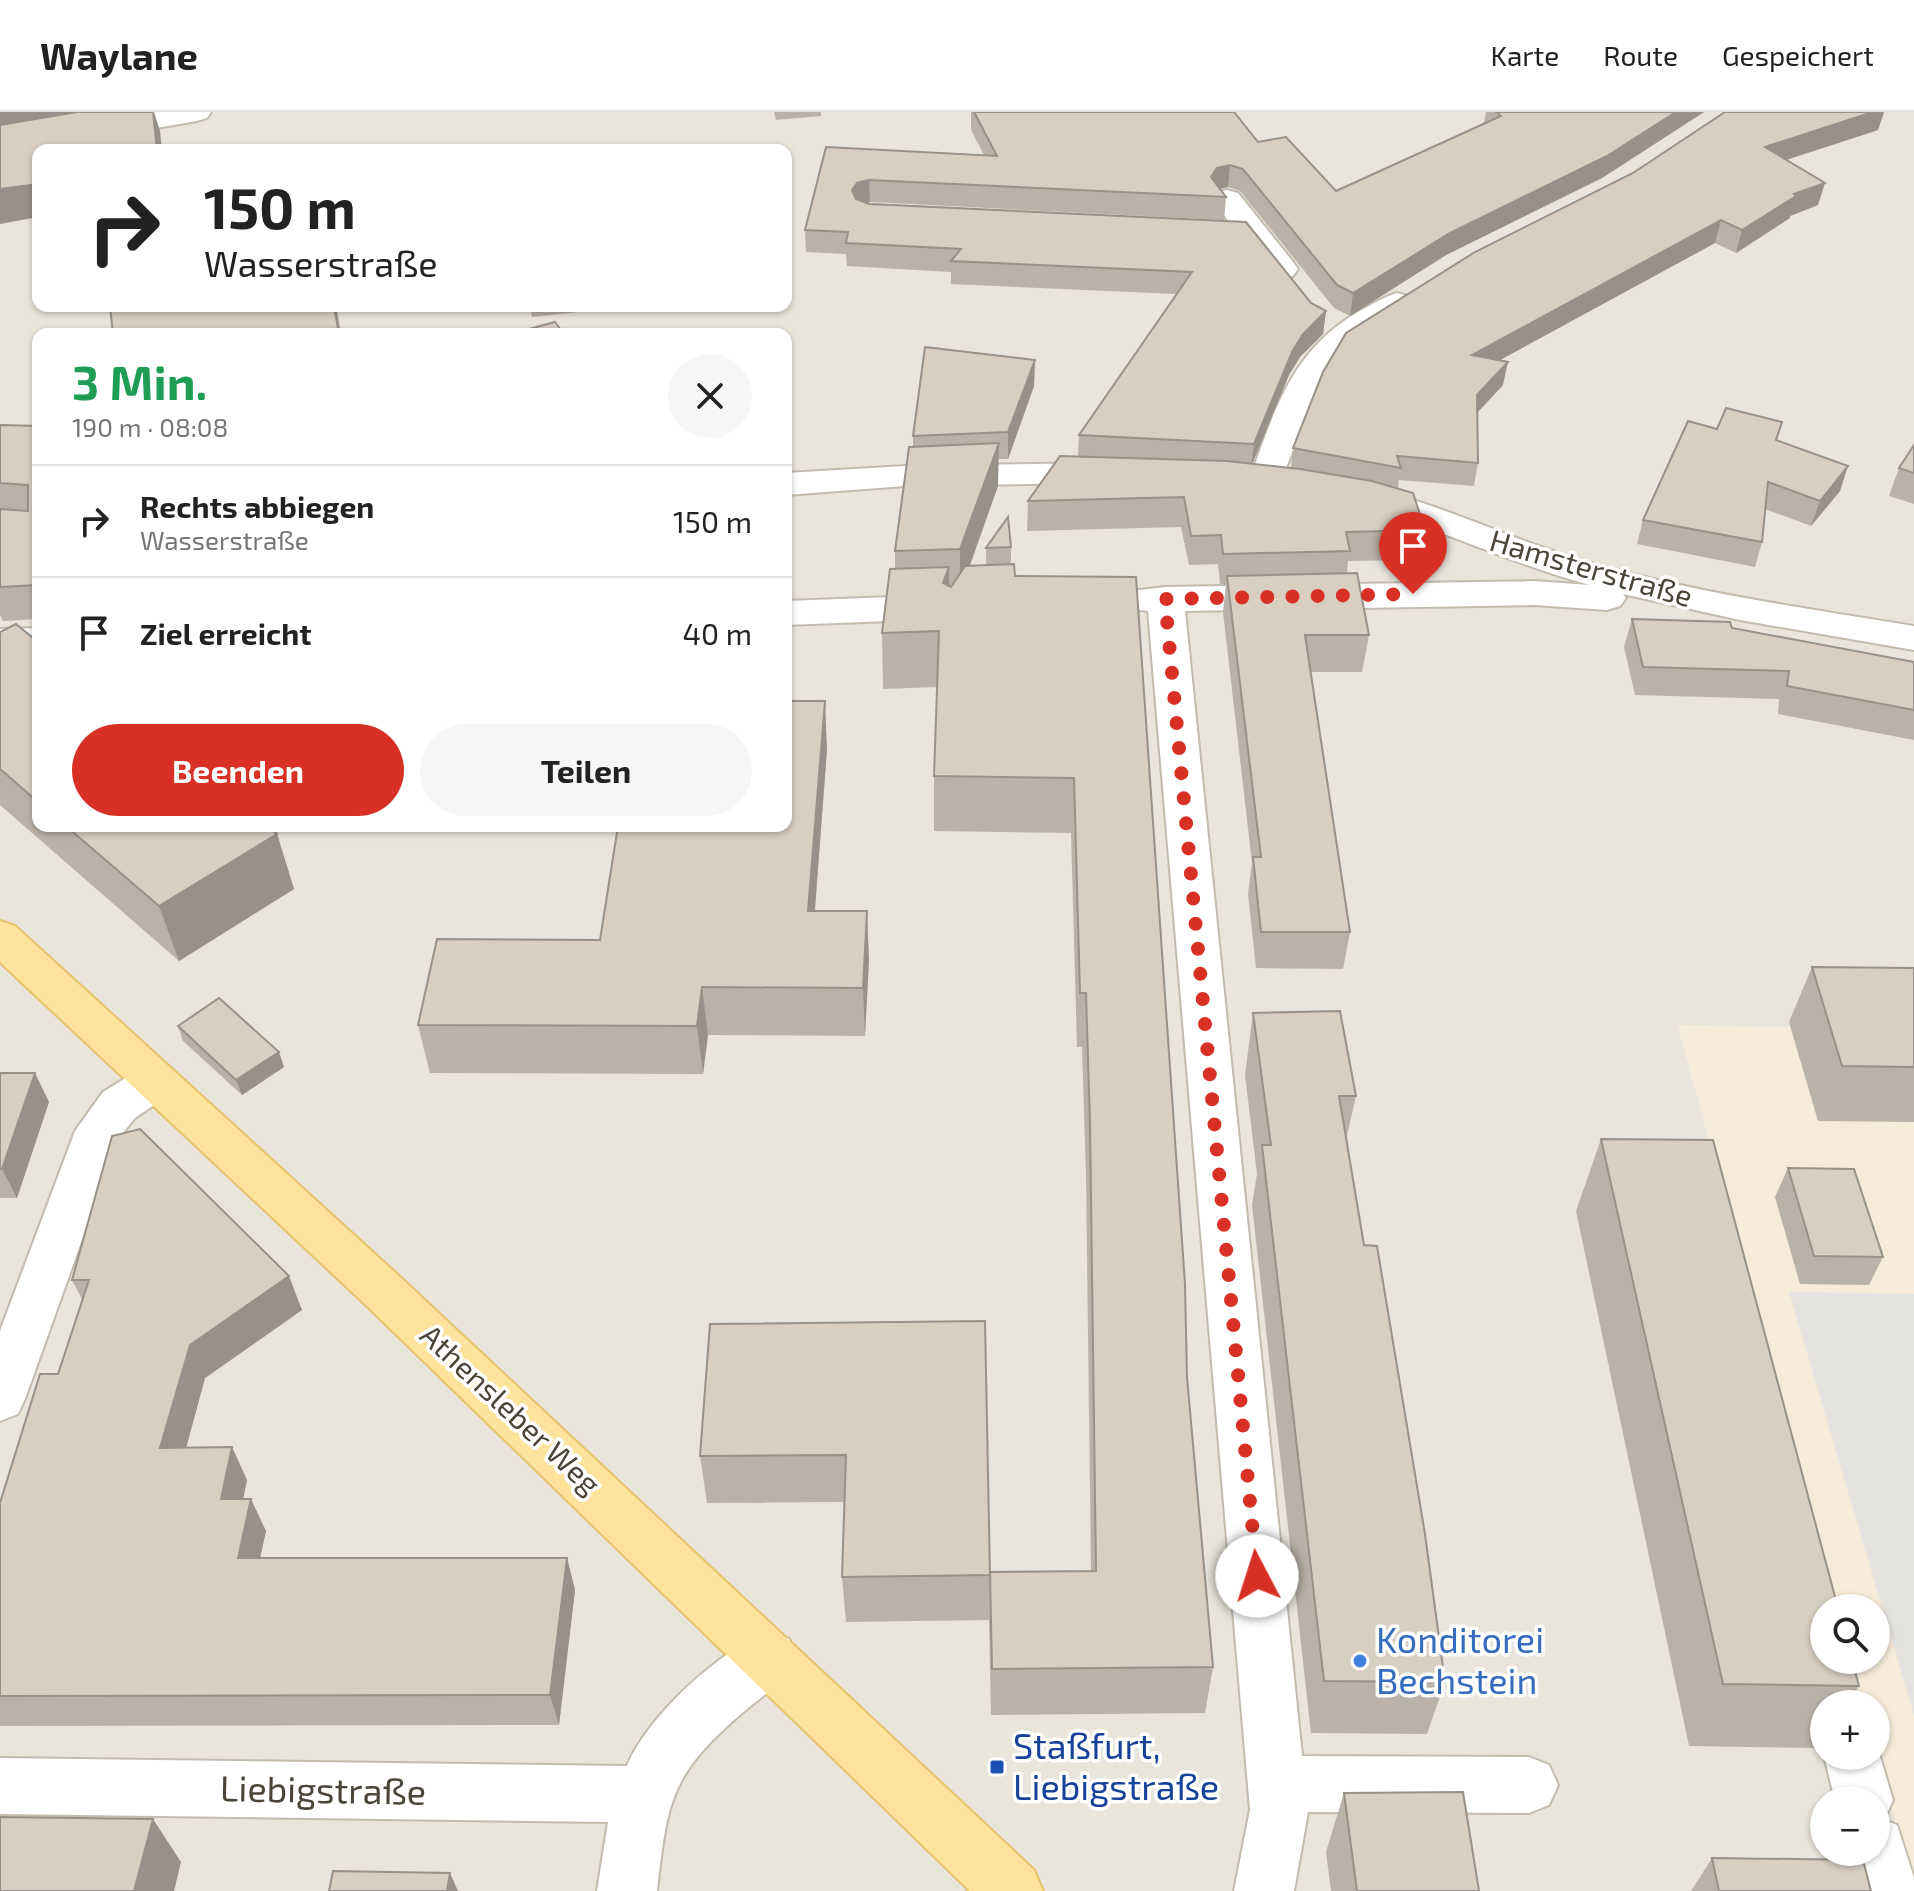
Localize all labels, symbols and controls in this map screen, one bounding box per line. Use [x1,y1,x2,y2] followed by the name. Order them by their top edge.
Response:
[40,32,198,78] text: Waylane
[1490,38,1559,72] text: Karte
[1603,38,1678,72] text: Route
[1722,38,1874,72] text: Gespeichert
[204,173,356,240] text: 150 m
[72,176,176,280] icon: right
[204,241,438,284] text: Wasserstraße
[72,352,207,410] text: 3 Min.
[668,354,752,438] button: close
[72,411,228,442] text: 190 m · 08:08
[140,488,374,524] text: Rechts abbiegen
[72,499,116,543] icon: right
[673,503,752,539] text: 150 m
[1379,512,1447,594] pin
[1486,521,1697,613] street label: Hamsterstraße
[140,524,309,555] text: Wasserstraße
[1391,524,1435,568] icon: arrive
[72,611,116,655] icon: arrive
[140,615,312,651] text: Ziel erreicht
[682,615,752,651] text: 40 m
[72,724,404,816] button: Beenden
[420,724,752,816] button: Teilen
[414,1316,609,1501] street label: Athensleber Weg
[1215,1534,1299,1618] position arrow
[1810,1594,1890,1866] map controls
[1810,1594,1890,1674] button: search
[1376,1617,1544,1701] place label: Konditorei Bechstein
[1351,1652,1369,1670] marker: Konditorei Bechstein
[1810,1690,1890,1770] button: +
[1013,1723,1219,1807] place label: Staßfurt, Liebigstraße
[988,1758,1006,1776] marker: Staßfurt, Liebigstraße
[220,1765,426,1812] street label: Liebigstraße
[1810,1786,1890,1866] button: −

